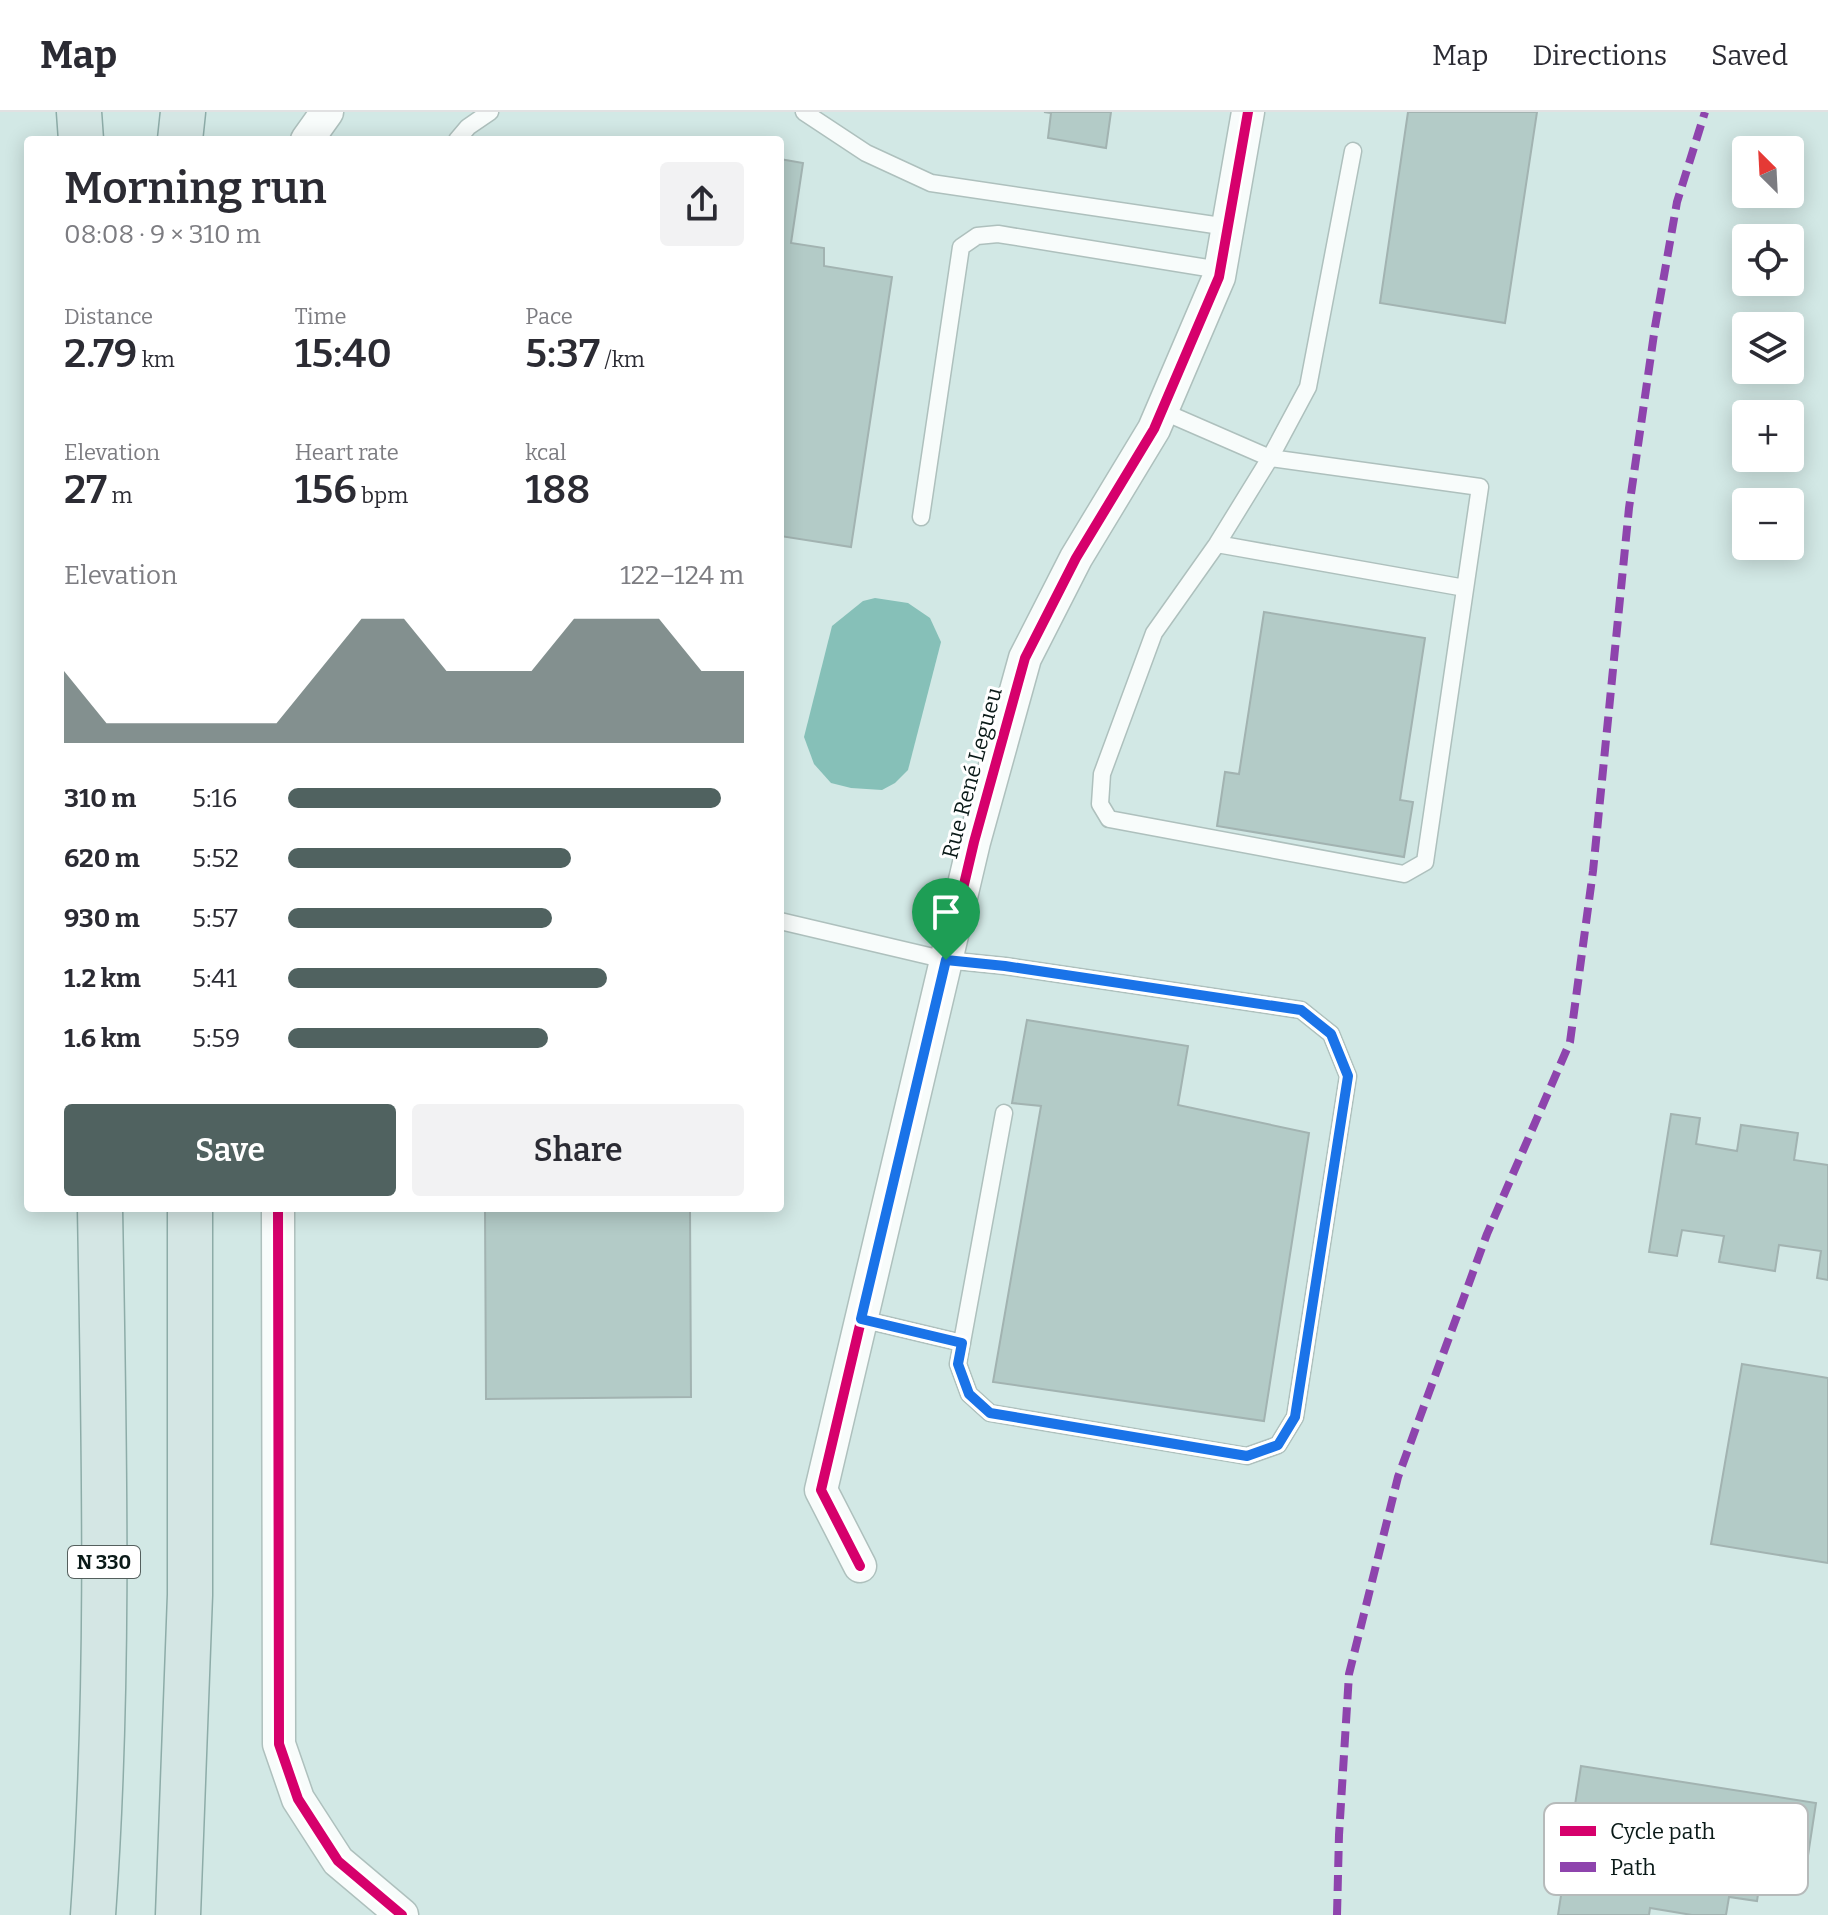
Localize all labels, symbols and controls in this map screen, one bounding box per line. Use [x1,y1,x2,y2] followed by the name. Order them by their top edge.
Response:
[40,32,117,78] text: Map
[1432,39,1488,72] text: Map
[1532,39,1667,72] text: Directions
[1711,39,1788,72] text: Saved
[1732,136,1804,208] north arrow
[1732,136,1804,560] map controls
[64,162,327,215] text: Morning run
[660,162,744,246] button: share
[64,219,261,250] text: 08:08 · 9 × 310 m
[1732,224,1804,296] button: locate
[64,303,153,330] text: Distance
[295,303,347,330] text: Time
[525,303,573,330] text: Pace
[1732,312,1804,384] button: layers
[64,330,137,378] text: 2.79
[295,330,392,378] text: 15:40
[525,330,600,378] text: 5:37
[137,346,175,373] text: km
[600,346,645,373] text: /km
[1732,400,1804,472] button: +
[64,439,160,466] text: Elevation
[295,439,399,466] text: Heart rate
[525,439,566,466] text: kcal
[64,466,107,514] text: 27
[295,466,357,514] text: 156
[525,466,590,514] text: 188
[107,482,132,509] text: m
[357,482,408,509] text: bpm
[1732,488,1804,560] button: −
[64,560,177,591] text: Elevation
[620,560,744,591] text: 122–124 m
[936,684,1008,862] street label: Rue René Legueu
[64,783,136,814] text: 310 m
[192,783,237,814] text: 5:16
[64,843,140,874] text: 620 m
[192,843,239,874] text: 5:52
[912,878,980,960] pin
[924,890,968,934] icon: arrive
[64,903,140,934] text: 930 m
[192,903,238,934] text: 5:57
[64,963,141,994] text: 1.2 km
[192,963,237,994] text: 5:41
[64,1023,141,1054] text: 1.6 km
[192,1023,240,1054] text: 5:59
[64,1104,396,1196] button: Save
[412,1104,744,1196] button: Share
[68,1546,140,1578] road number: N 330
[1544,1803,1808,1895] legend
[1610,1818,1715,1845] text: Cycle path
[1610,1854,1656,1881] text: Path

